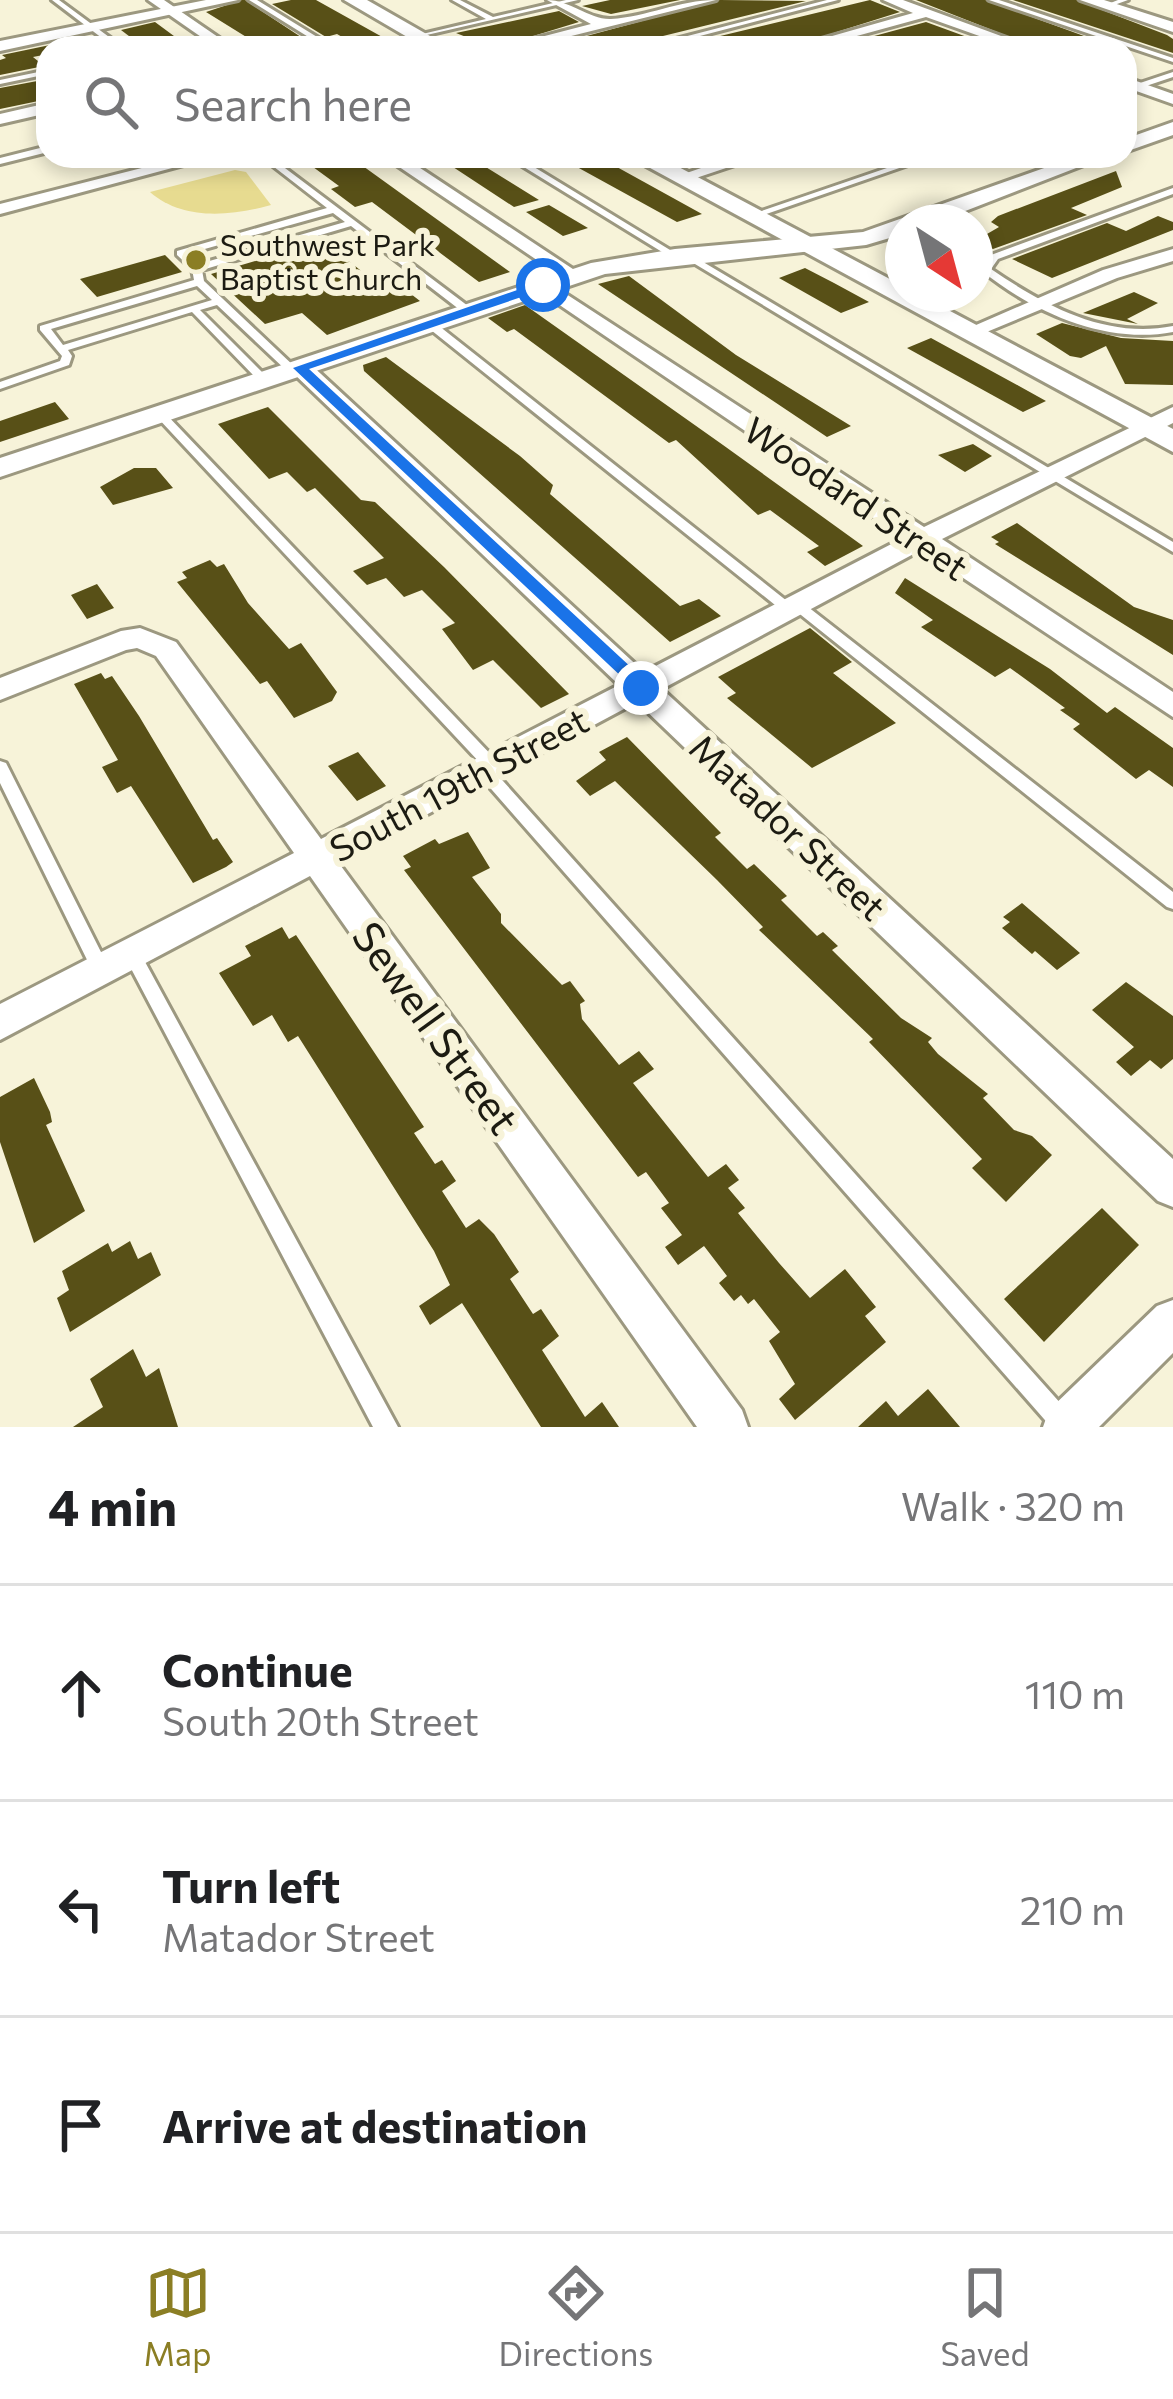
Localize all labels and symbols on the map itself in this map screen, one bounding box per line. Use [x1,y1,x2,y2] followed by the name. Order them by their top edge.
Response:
[885,204,993,312] north arrow
[220,225,435,296] place label: Southwest Park Baptist Church
[183,247,209,273] marker: Southwest Park Baptist Church
[516,258,570,312] route start
[737,406,977,588] street label: Woodard Street
[614,661,668,715] route end
[321,696,595,870] street label: South 19th Street
[682,724,896,928] street label: Matador Street
[343,911,531,1143] street label: Sewell Street

